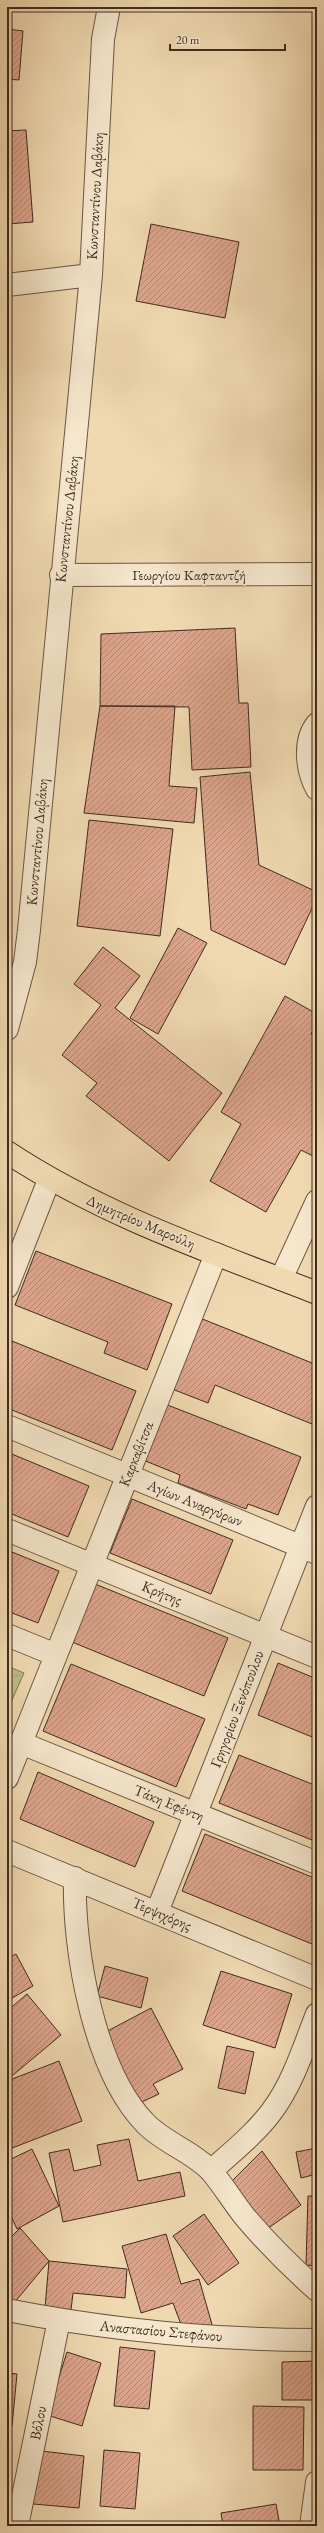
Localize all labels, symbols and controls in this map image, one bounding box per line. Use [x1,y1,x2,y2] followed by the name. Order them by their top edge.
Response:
[170,26,285,52] scale bar
[176,32,200,48] text: 20 m
[82,132,107,260] street label: Κωνσταντίνου Δαβάκη
[50,455,83,583] street label: Κωνσταντίνου Δαβάκη
[132,565,246,584] street label: Γεωργίου Καφταντζή
[21,778,52,906] street label: Κωνσταντίνου Δαβάκη
[84,1190,199,1253] street label: Δημητρίου Μαρούλη
[114,1418,157,1489] street label: Καρκαβίτσα
[144,1474,246,1530] street label: Αγίων Αναργύρων
[139,1576,185,1609] street label: Κρήτης
[205,1648,268,1770] street label: Γρηγορίου Ξενόπουλου
[131,1780,207,1825] street label: Τάκη Εφέντη
[129,1892,195,1935] street label: Τερψιχόρης
[98,2316,223,2345] street label: Αναστασίου Στεφάνου
[25,2404,50,2442] street label: Βόλου

